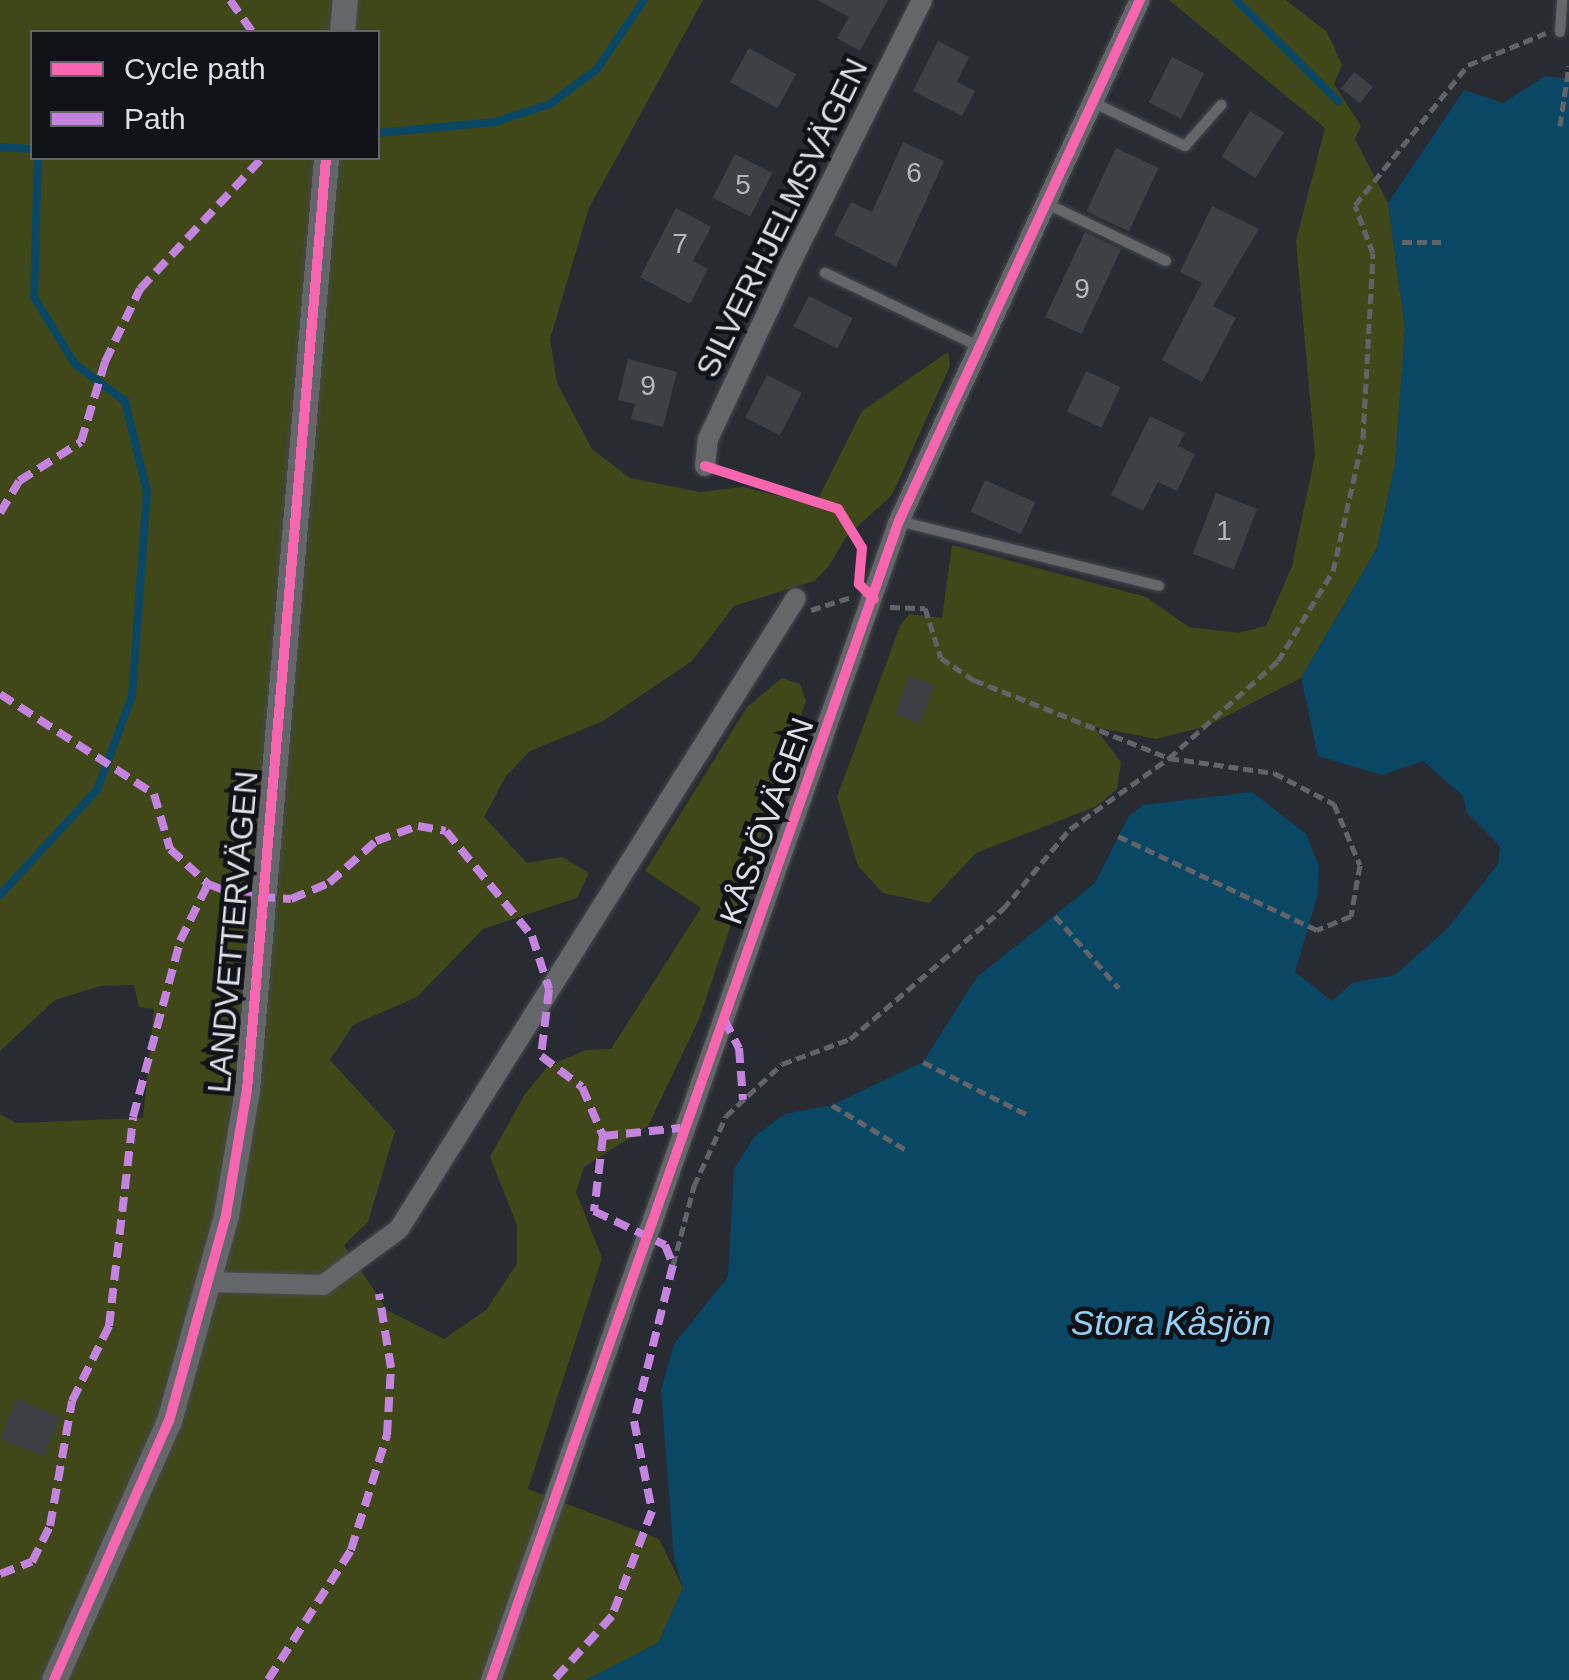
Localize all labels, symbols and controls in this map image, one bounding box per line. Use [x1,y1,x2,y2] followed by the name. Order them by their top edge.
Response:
[30,30,380,160] legend
[124,52,266,85] text: Cycle path
[688,52,876,384] street label: SILVERHJELMSVÄGEN
[124,102,186,135] text: Path
[906,156,922,190] house number: 6
[735,168,751,202] house number: 5
[672,227,688,261] house number: 7
[1074,272,1090,306] house number: 9
[640,369,656,403] house number: 9
[1216,514,1232,548] house number: 1
[712,712,822,930] street label: KÅSJÖVÄGEN
[200,769,266,1095] street label: LANDVETTERVÄGEN
[1071,1302,1271,1344] water label: Stora Kåsjön

